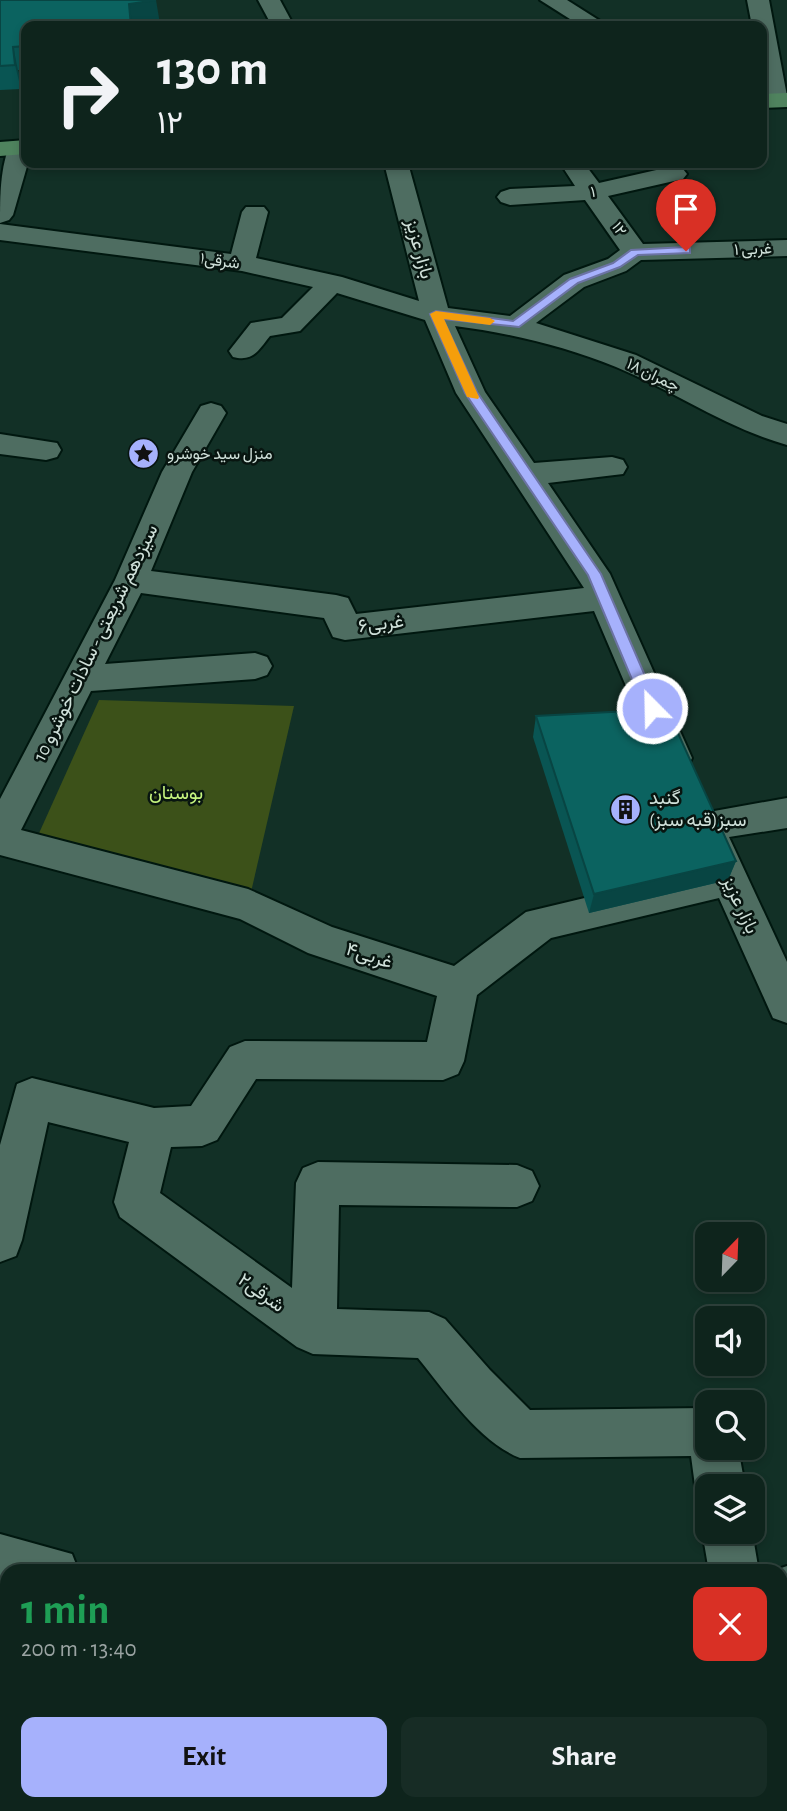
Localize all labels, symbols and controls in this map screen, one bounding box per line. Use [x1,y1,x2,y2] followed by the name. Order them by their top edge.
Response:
[157,45,268,94] text: 130 m
[42,49,133,140] icon: right
[157,107,183,139] text: ۱۲
[656,179,716,251] pin
[590,184,596,200] street label: ۱
[667,190,705,228] icon: arrive
[401,216,436,281] street label: بازار عزیز
[609,219,629,239] street label: ۱۲
[734,240,772,260] street label: ۱ غربی
[199,250,241,274] street label: شرقی۱
[623,355,682,397] street label: چمران ۱۸
[127,437,161,471] place icon: منزل سید خوشرو
[167,446,273,464] place label: منزل سید خوشرو
[30,522,164,765] street label: سیزدهم شریعتی - سادات خوشرو 10
[357,612,405,637] street label: غربی۶
[615,671,689,745] position arrow
[149,784,203,804] park label: بوستان
[649,788,746,831] place label: گنبد سبز(قبه سبز)
[609,792,643,826] building icon: گنبد سبز(قبه سبز)
[717,872,761,937] street label: بازار عزیز
[343,940,394,973] street label: غربی۴
[695,1222,765,1292] north arrow
[695,1222,765,1544] map controls
[234,1270,288,1317] street label: شرقی۲
[695,1306,765,1376] button: sound
[695,1390,765,1460] button: search
[695,1474,765,1544] button: layers
[693,1587,767,1661] button: close
[21,1589,110,1631] text: 1 min
[21,1638,137,1661] text: 200 m · 13:40
[21,1717,387,1797] button: Exit
[401,1717,767,1797] button: Share

